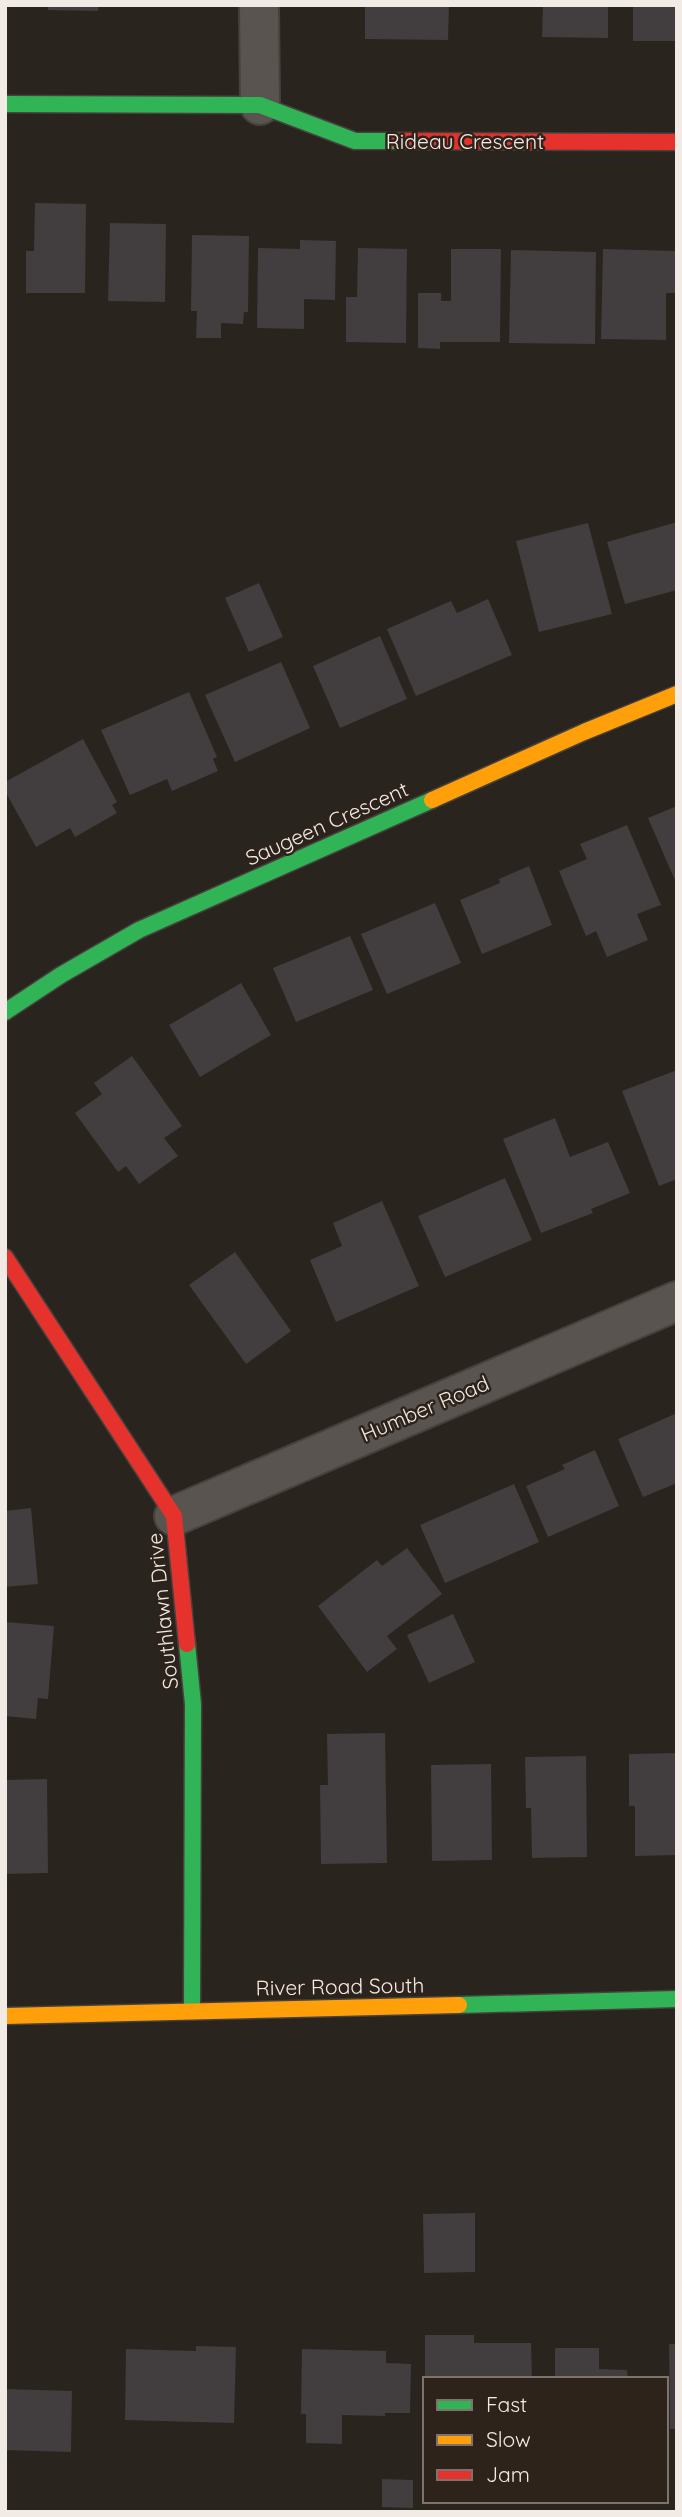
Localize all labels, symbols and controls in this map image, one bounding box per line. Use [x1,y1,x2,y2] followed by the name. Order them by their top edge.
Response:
[386,128,544,154] street label: Rideau Crescent
[241,776,412,871] street label: Saugeen Crescent
[357,1369,493,1447] street label: Humber Road
[141,1532,183,1691] street label: Southlawn Drive
[255,1972,424,2000] street label: River Road South
[423,2377,668,2503] legend
[486,2391,527,2417] text: Fast
[486,2426,531,2452] text: Slow
[486,2461,530,2487] text: Jam

